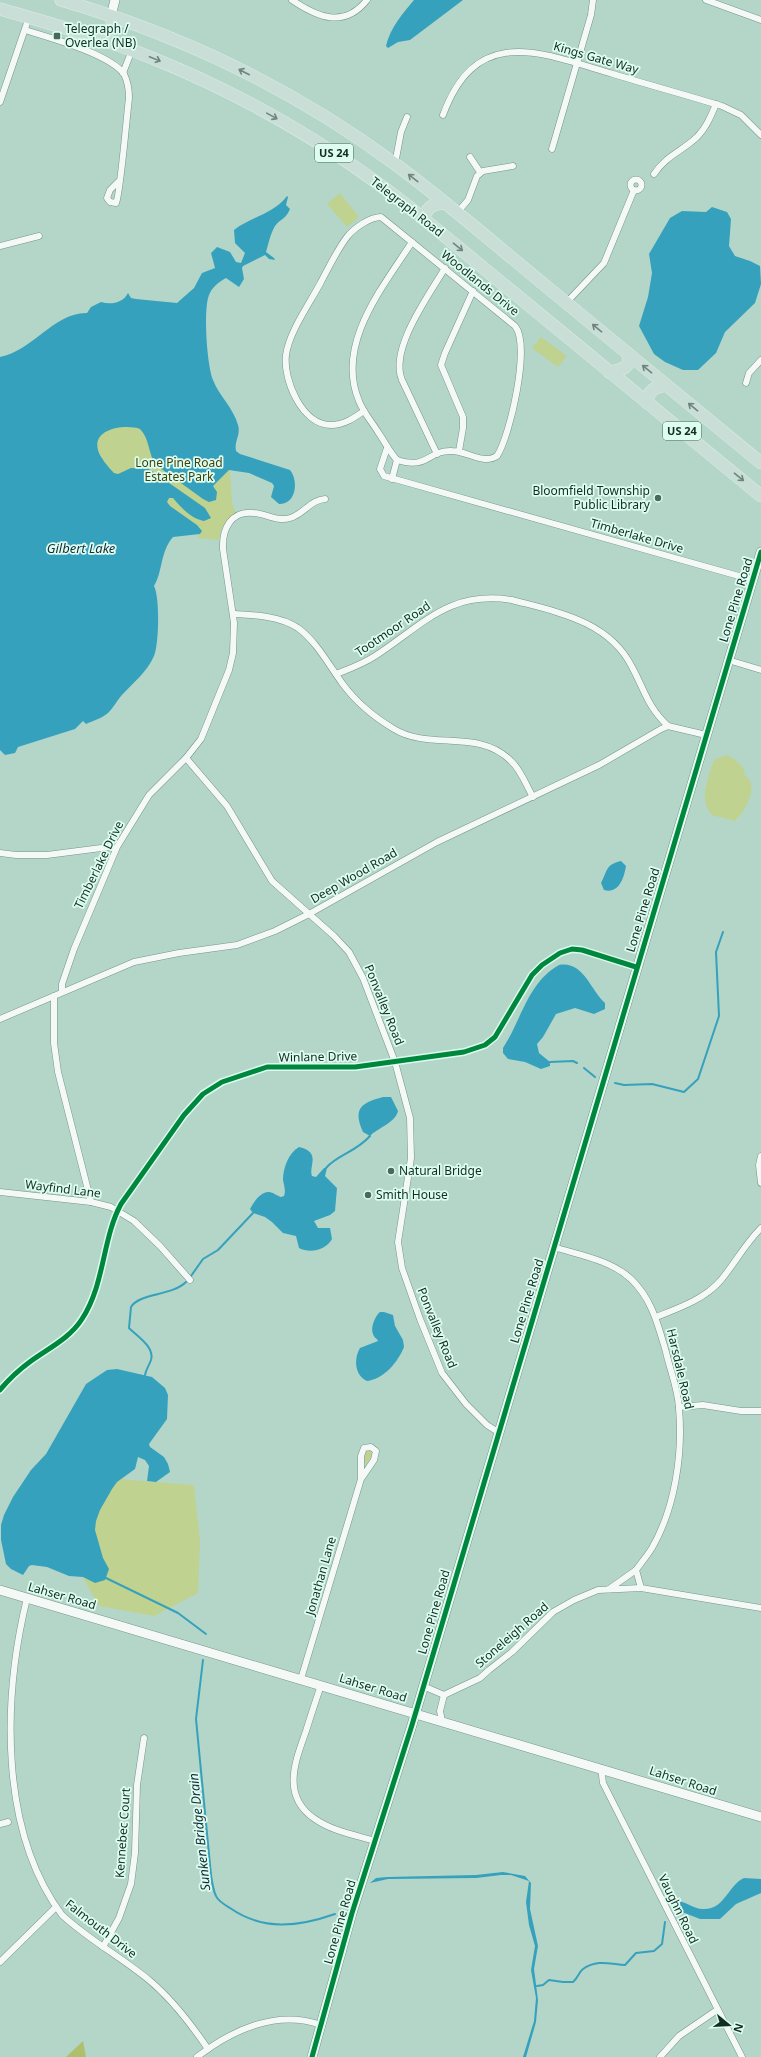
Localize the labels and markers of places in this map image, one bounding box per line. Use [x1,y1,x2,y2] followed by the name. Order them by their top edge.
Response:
[65,20,136,51] place label: Telegraph / Overlea (NB)
[52,31,62,41] marker: Telegraph / Overlea (NB)
[532,482,651,513] place label: Bloomfield Township Public Library
[653,493,663,503] marker: Bloomfield Township Public Library
[399,1162,482,1179] place label: Natural Bridge
[386,1166,396,1176] marker: Natural Bridge
[376,1186,448,1203] place label: Smith House
[363,1190,373,1200] marker: Smith House

